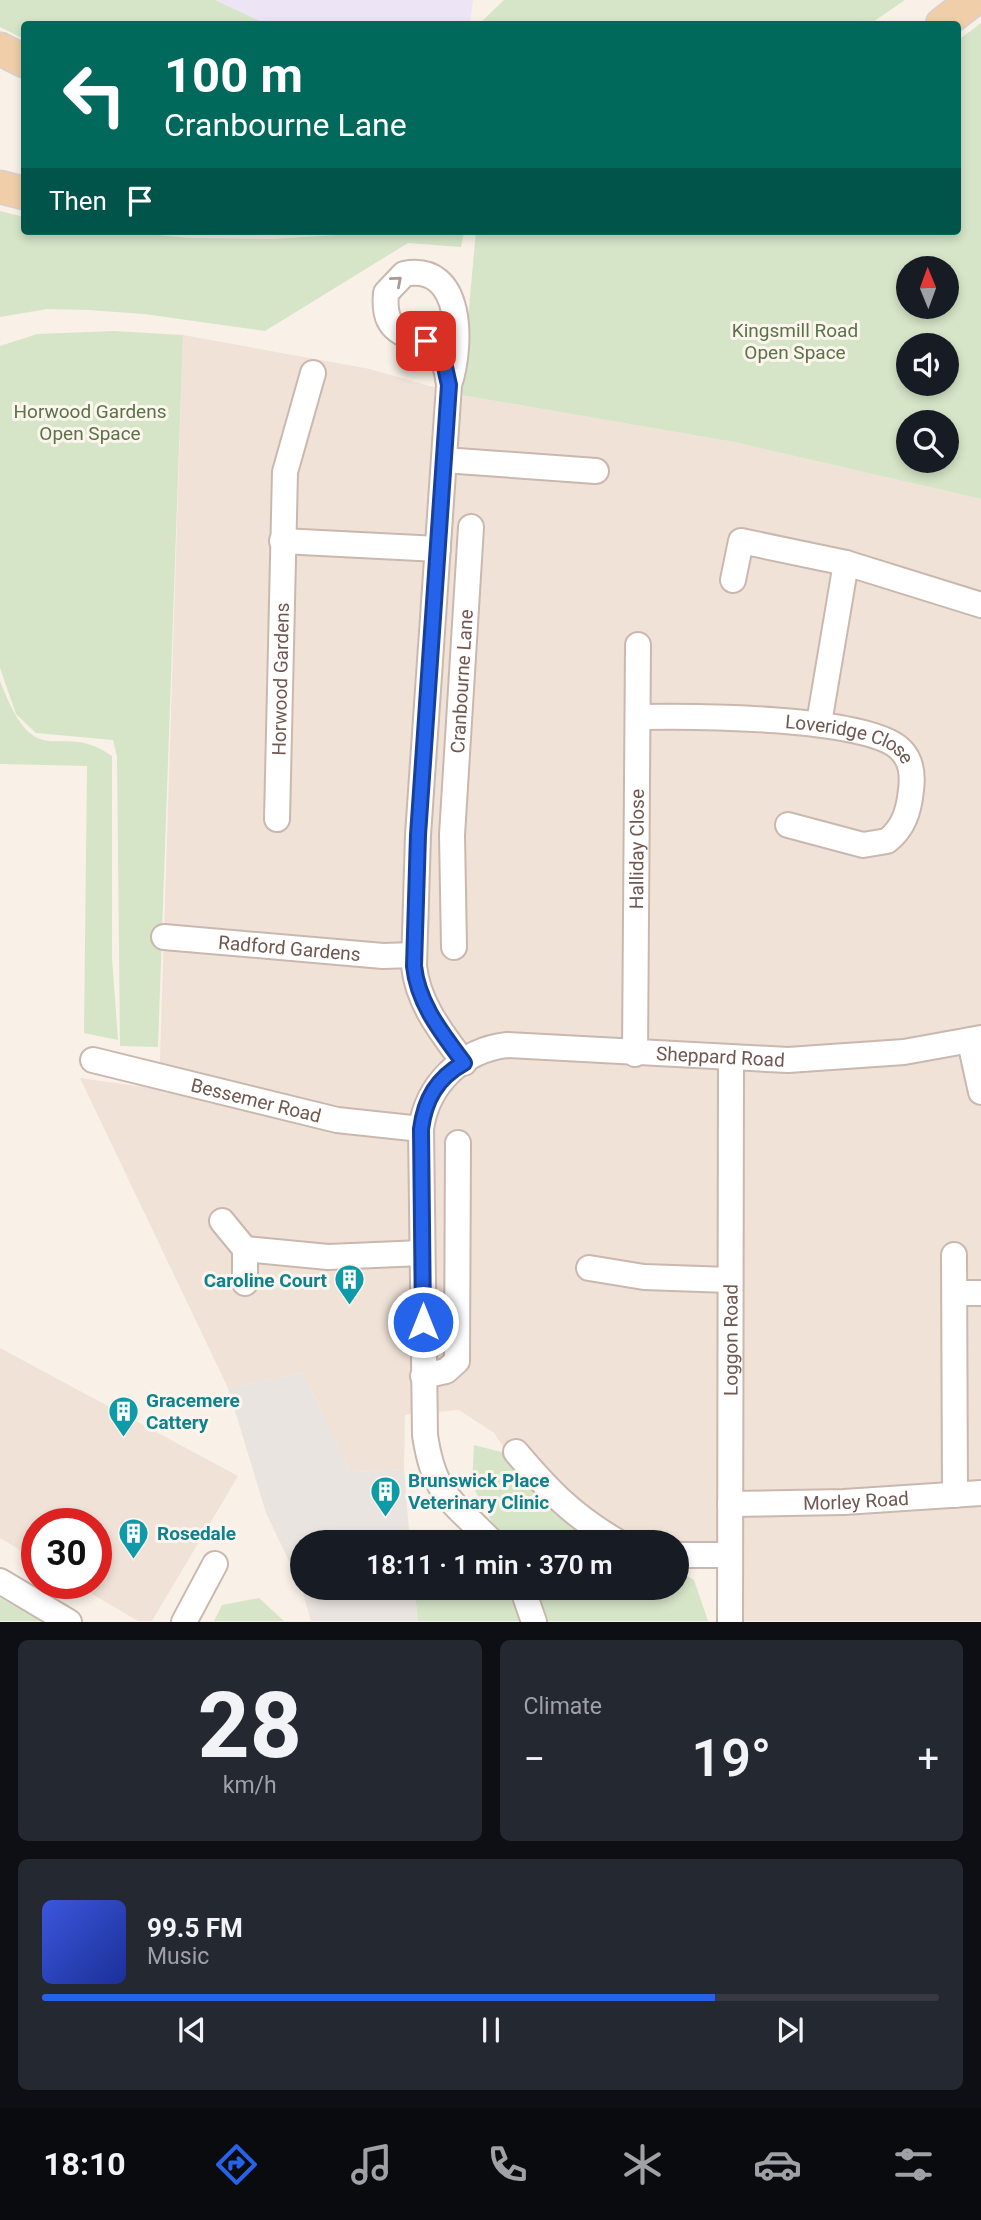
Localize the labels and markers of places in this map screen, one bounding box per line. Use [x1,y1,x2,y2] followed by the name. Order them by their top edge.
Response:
[396,311,456,371] pin
[333,1263,367,1307] building icon: Caroline Court
[204,1269,328,1292] place label: Caroline Court
[146,1389,240,1434] place label: Gracemere Cattery
[106,1394,140,1438] building icon: Gracemere Cattery
[408,1469,550,1514] place label: Brunswick Place Veterinary Clinic
[368,1474,402,1518] building icon: Brunswick Place Veterinary Clinic
[117,1516,151,1560] building icon: Rosedale
[157,1522,236,1545] place label: Rosedale

